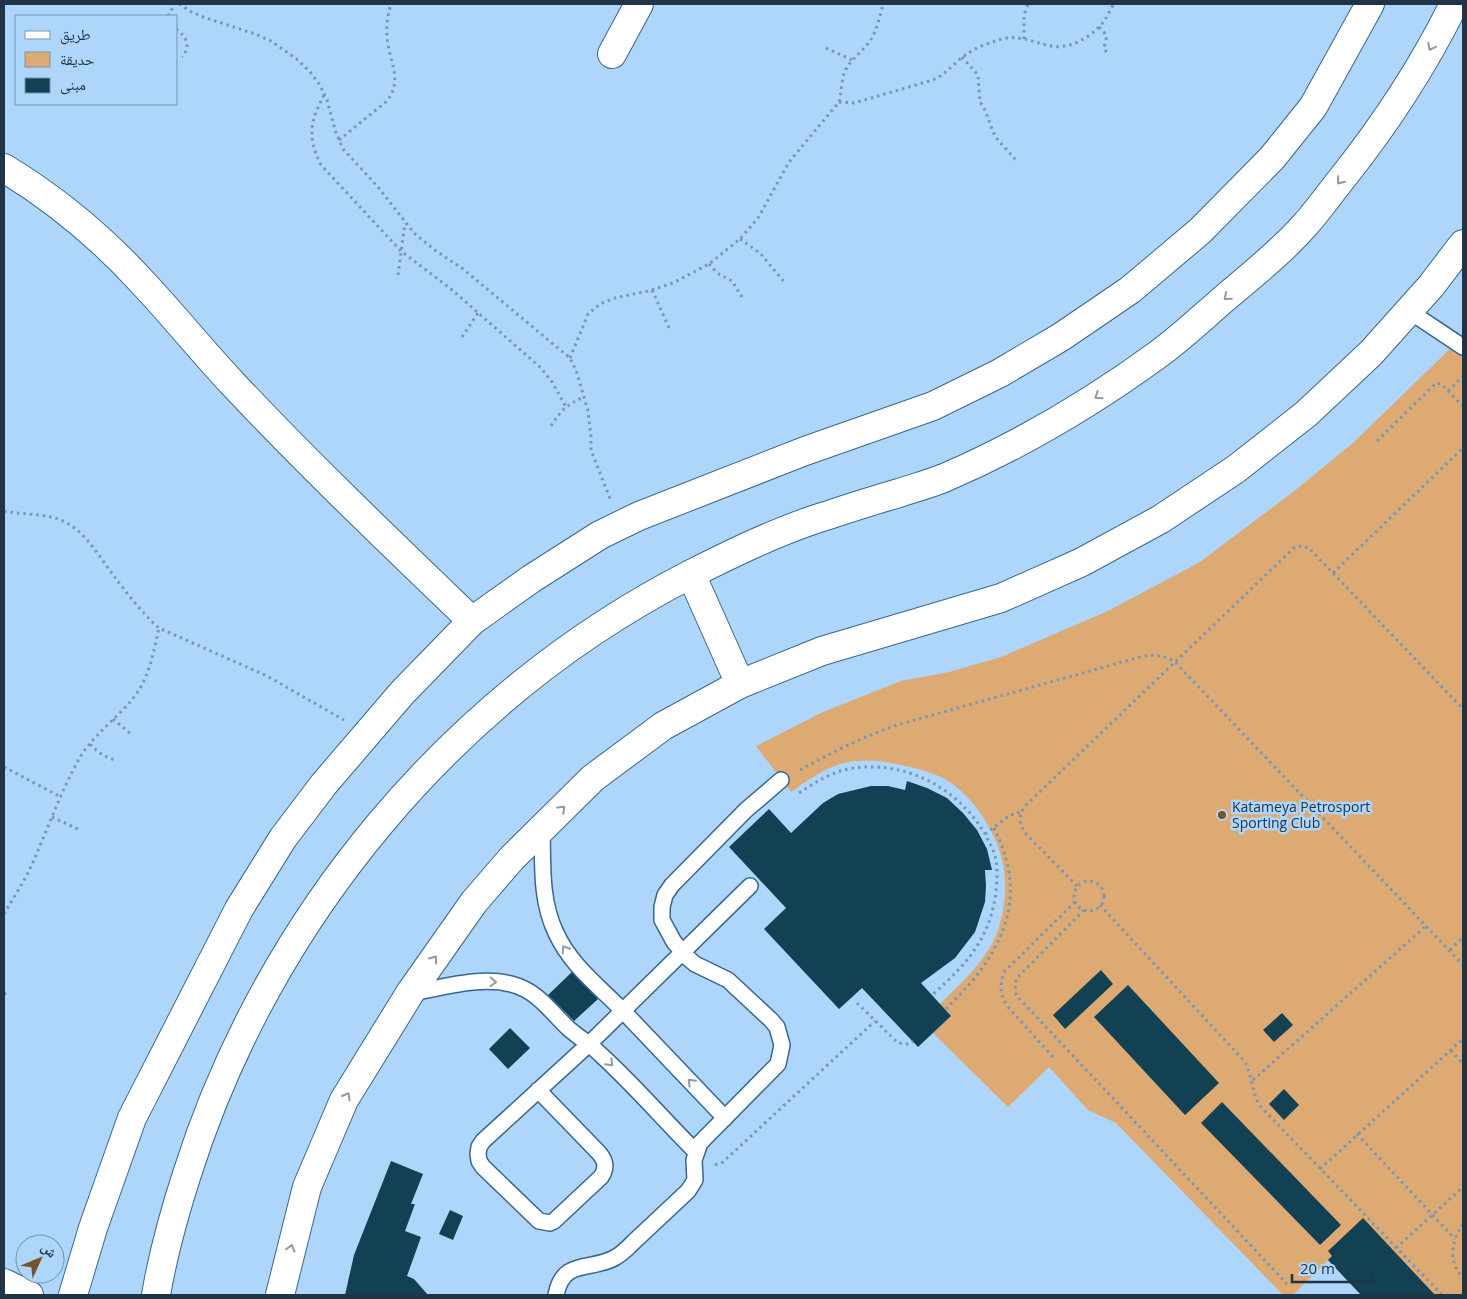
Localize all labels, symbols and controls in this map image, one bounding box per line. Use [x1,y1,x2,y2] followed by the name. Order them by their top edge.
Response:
[15,15,178,105] legend
[60,24,91,45] text: طريق
[1427,42,1437,51] one-way arrow
[60,49,95,69] text: حديقة
[60,74,86,95] text: مبنى
[1337,176,1346,185] one-way arrow
[1223,291,1232,300] one-way arrow
[1094,390,1104,399] one-way arrow
[1232,797,1370,832] place label: Katameya Petrosport Sporting Club
[556,805,565,814] one-way arrow
[1216,809,1228,821] marker: Katameya Petrosport Sporting Club
[562,945,571,954] one-way arrow
[428,955,437,965] one-way arrow
[489,977,497,988] one-way arrow
[604,1057,613,1066] one-way arrow
[688,1079,697,1088] one-way arrow
[340,1092,350,1101] one-way arrow
[15,1234,65,1284] north arrow
[38,1238,62,1262] text: ش
[285,1243,296,1252] one-way arrow
[1292,1252,1372,1284] scale bar
[1300,1258,1335,1278] text: 20 m

